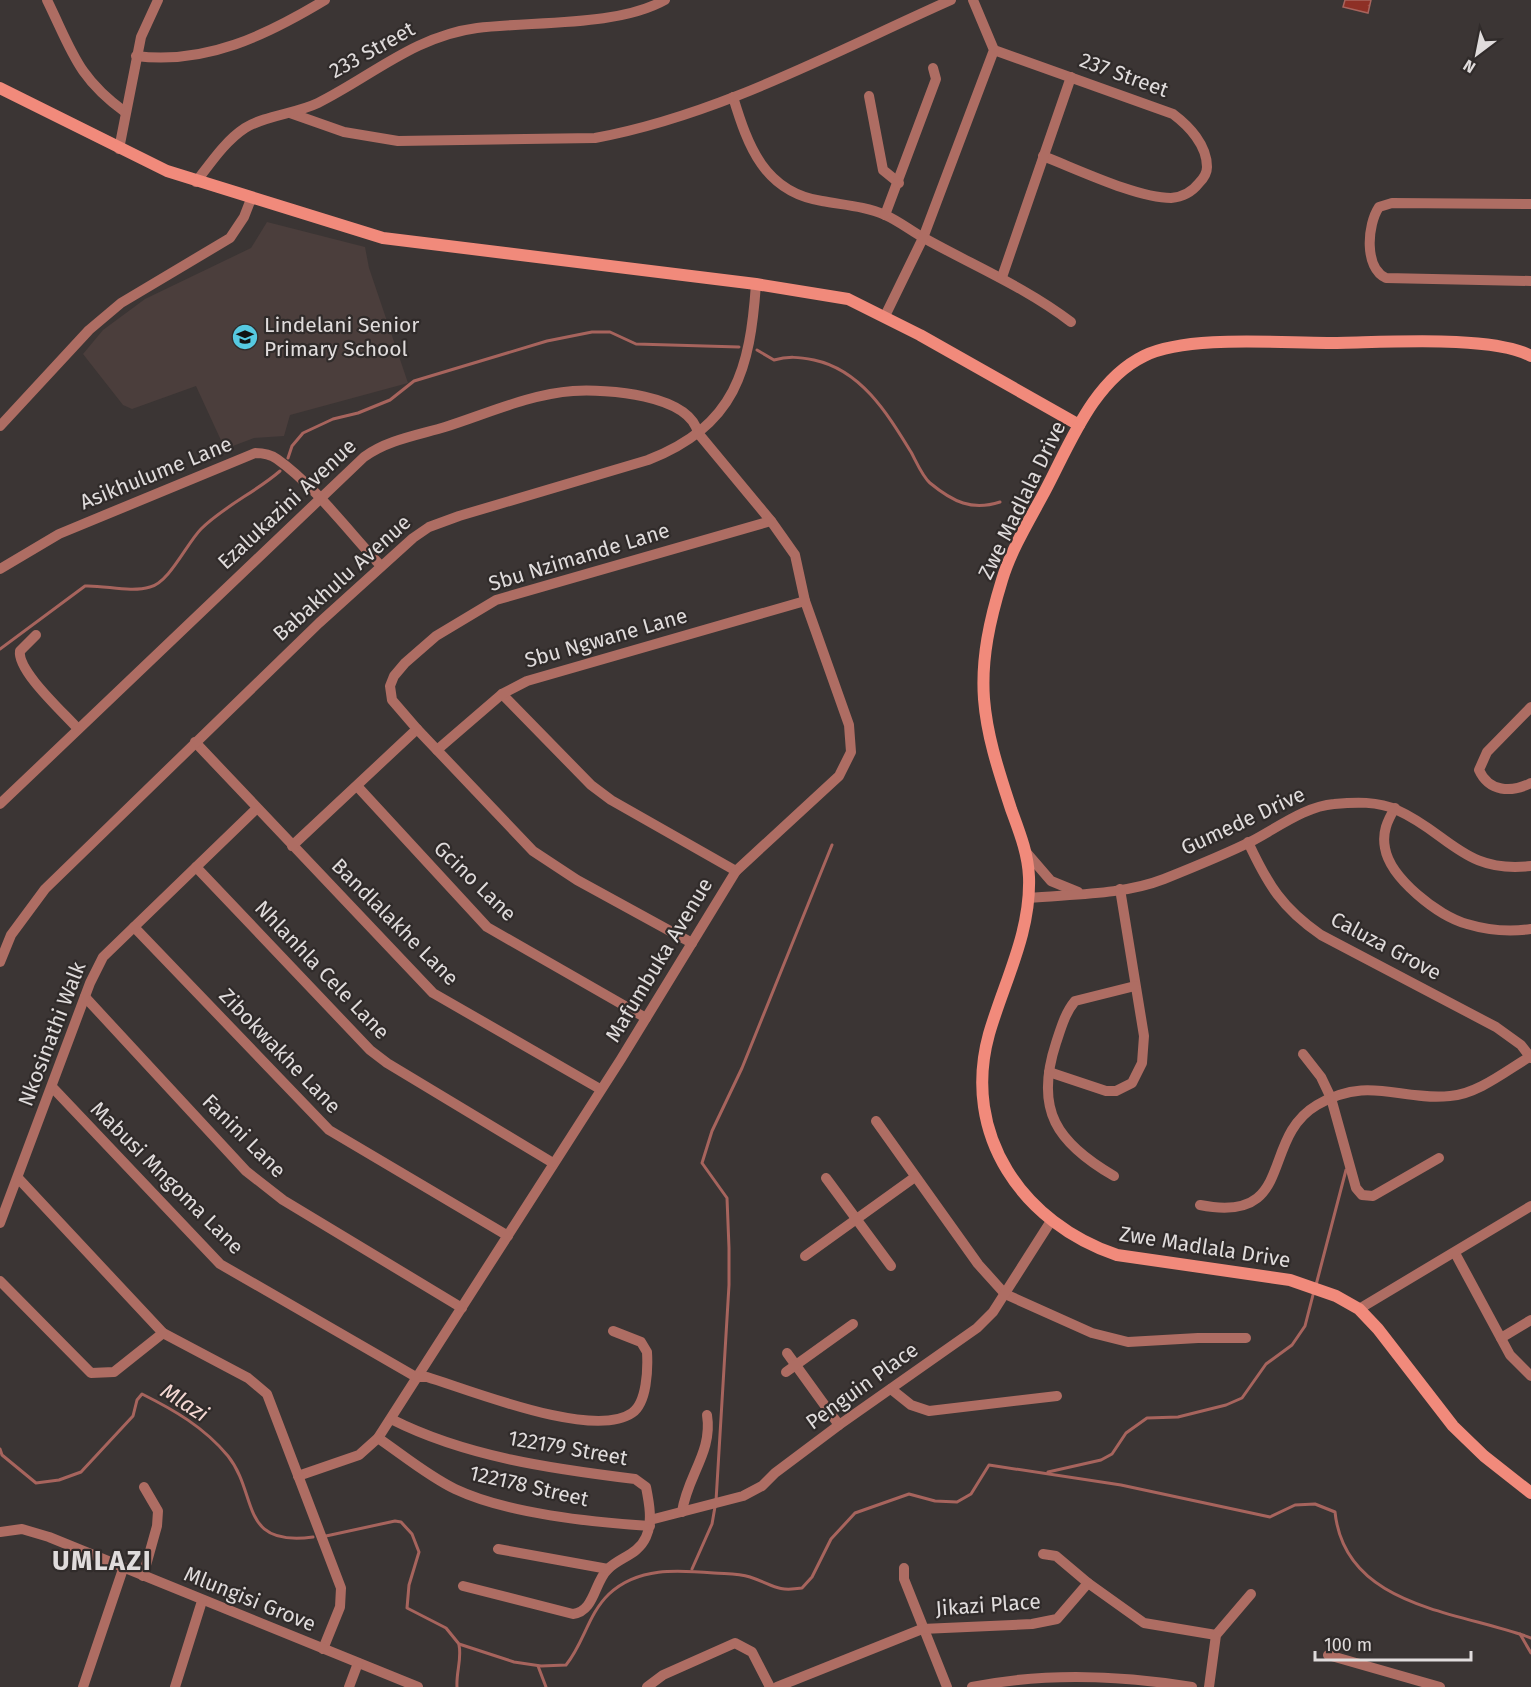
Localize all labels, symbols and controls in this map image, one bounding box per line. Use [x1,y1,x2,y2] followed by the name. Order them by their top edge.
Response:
[325,16,420,84] street label: 233 Street
[1447,24,1507,84] north arrow
[1076,47,1172,103] street label: 237 Street
[1460,55,1479,77] text: N
[264,312,419,362] place label: Lindelani Senior Primary School
[230,322,260,352] school or university icon: Lindelani Senior Primary School
[972,417,1072,583] street label: Zwe Madlala Drive
[76,431,236,515] street label: Asikhulume Lane
[212,433,362,575] street label: Ezalukazini Avenue
[268,509,416,647] street label: Babakhulu Avenue
[485,517,673,597] street label: Sbu Nzimande Lane
[522,602,690,674] street label: Sbu Ngwane Lane
[1177,781,1309,861] street label: Gumede Drive
[428,835,522,927] street label: Gcino Lane
[326,853,464,991] street label: Bandlalakhe Lane
[600,873,718,1047] street label: Mafumbuka Avenue
[249,895,395,1045] street label: Nhlanhla Cele Lane
[1326,906,1446,986] street label: Caluza Grove
[12,958,92,1110] street label: Nkosinathi Walk
[214,983,346,1119] street label: Zibokwakhe Lane
[197,1089,291,1183] street label: Fanini Lane
[85,1096,249,1260] street label: Mabusi Mngoma Lane
[1118,1221,1292,1273] street label: Zwe Madlala Drive
[801,1337,923,1435] street label: Penguin Place
[156,1377,214,1428] water label: Mlazi
[506,1425,630,1471] street label: 122179 Street
[467,1460,592,1512] street label: 122178 Street
[52,1545,152,1577] district label: UMLAZI
[180,1561,320,1637] street label: Mlungisi Grove
[935,1588,1041,1622] street label: Jikazi Place
[1315,1624,1471,1662] scale bar
[1324,1634,1372,1656] text: 100 m

